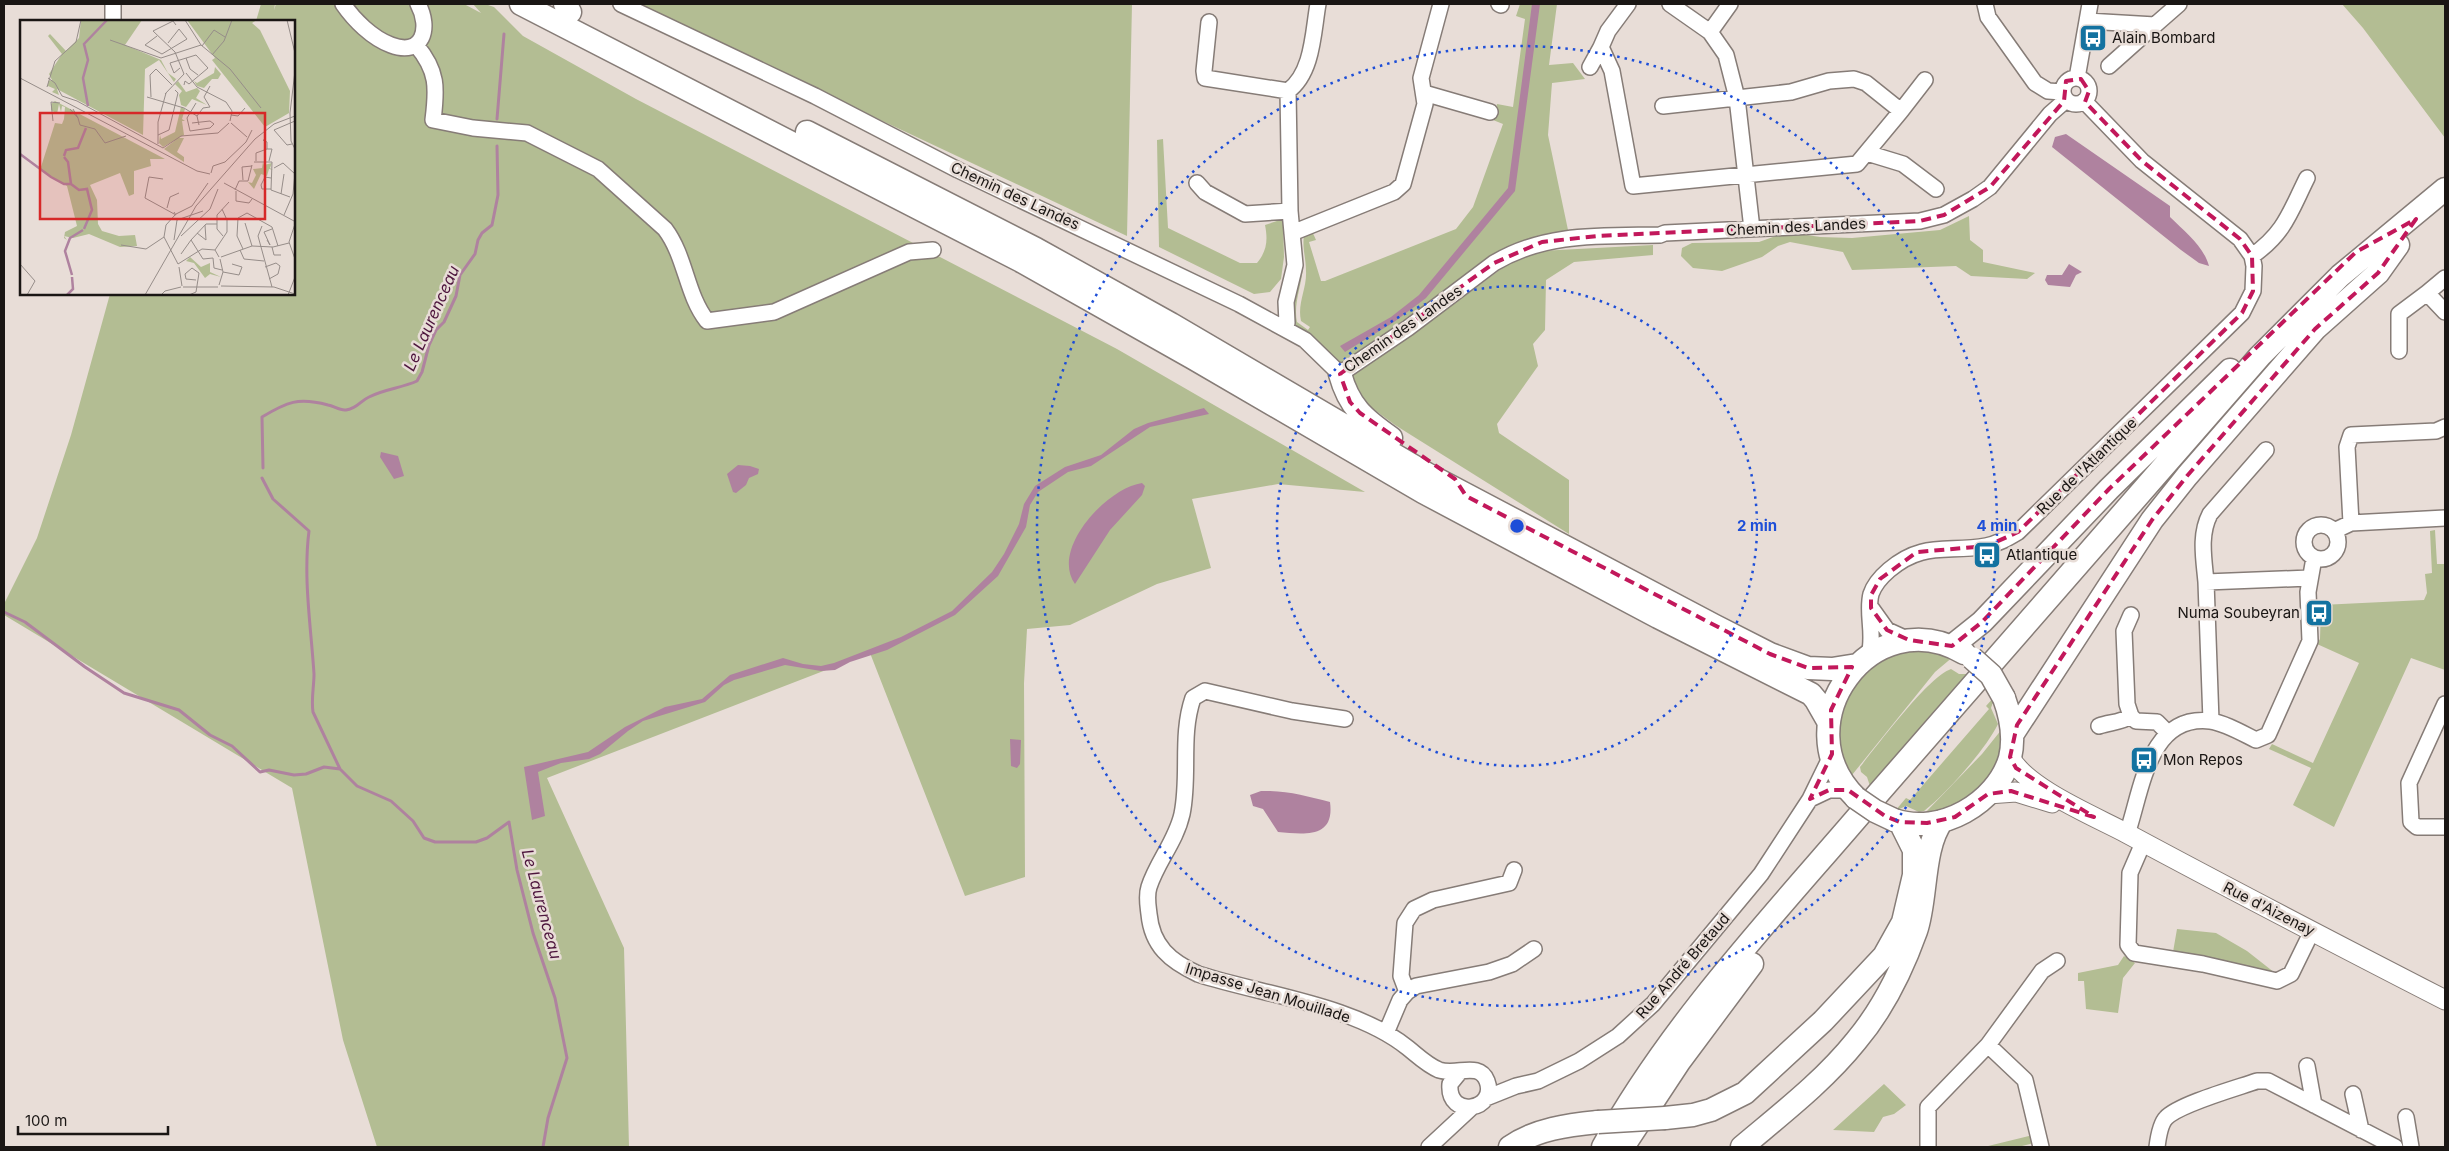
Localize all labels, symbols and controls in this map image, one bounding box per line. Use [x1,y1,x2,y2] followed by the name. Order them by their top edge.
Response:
[20,20,295,295] inset map
[2078,23,2108,53] bus stop icon: Alain Bombard
[2112,28,2215,47] place label: Alain Bombard
[948,157,1083,234] street label: Chemin des Landes
[1726,213,1867,240] street label: Chemin des Landes
[399,262,463,374] water label: Le Laurenceau
[1340,281,1466,377] street label: Chemin des Landes
[2033,413,2141,518] street label: Rue de l'Atlantique
[1737,516,1777,535] text: 2 min
[1977,516,2017,535] text: 4 min
[1508,517,1526,535] centre of rings
[1972,540,2002,570] bus stop icon: Atlantique
[2006,545,2077,564] place label: Atlantique
[2304,598,2334,628] bus stop icon: Numa Soubeyran
[2178,603,2300,622] place label: Numa Soubeyran
[2129,745,2159,775] bus stop icon: Mon Repos
[2163,750,2243,769] place label: Mon Repos
[518,847,566,961] water label: Le Laurenceau
[2220,877,2319,940] street label: Rue d'Aizenay
[1632,909,1734,1022] street label: Rue André Bretaud
[1183,958,1353,1027] street label: Impasse Jean Mouillade
[18,1104,168,1136] scale bar
[25,1111,67,1130] text: 100 m

